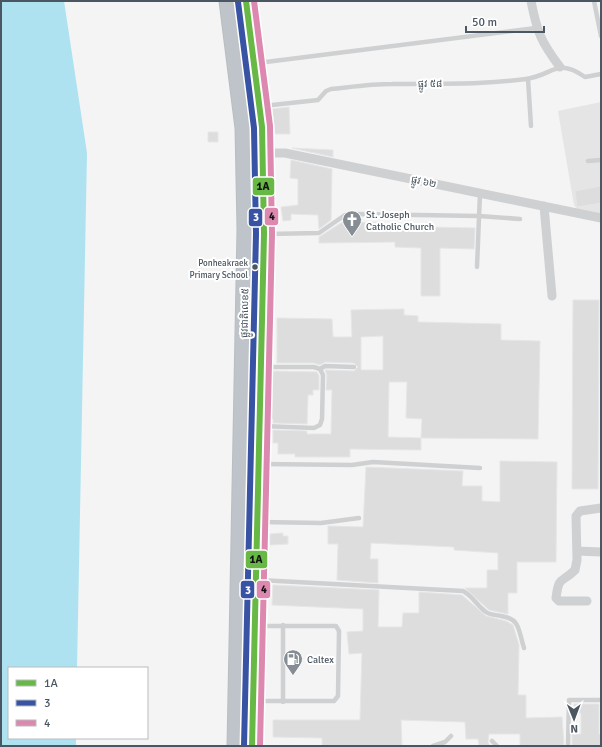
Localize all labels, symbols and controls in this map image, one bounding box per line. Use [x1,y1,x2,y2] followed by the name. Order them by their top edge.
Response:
[466,8,544,34] scale bar
[472,15,497,30] text: 50 m
[418,78,442,93] street label: ផ្លូវ ៥៨
[409,173,438,193] street label: ផ្លូវ ៦២
[252,177,275,196] line badge: 1A
[257,180,269,193] text: 1A
[264,207,279,226] line badge: 4
[248,208,263,227] line badge: 3
[341,209,363,237] church icon: St. Joseph Catholic Church
[366,209,434,233] place label: St. Joseph Catholic Church
[269,210,275,223] text: 4
[253,211,259,224] text: 3
[190,258,248,281] place label: Ponheakraek Primary School
[250,262,260,272] marker: Ponheakraek Primary School
[239,288,254,338] street label: ផ្លូវជាតិលេខ៥
[245,550,268,569] line badge: 1A
[250,553,262,566] text: 1A
[240,580,255,599] line badge: 3
[256,580,271,599] line badge: 4
[261,583,267,596] text: 4
[245,584,251,597] text: 3
[282,648,304,676] fuel station icon: Caltex
[307,654,334,666] place label: Caltex
[8,667,148,739] legend
[44,676,58,691] text: 1A
[44,696,50,711] text: 3
[554,699,594,739] north arrow
[44,716,51,731] text: 4
[570,722,578,735] text: N

